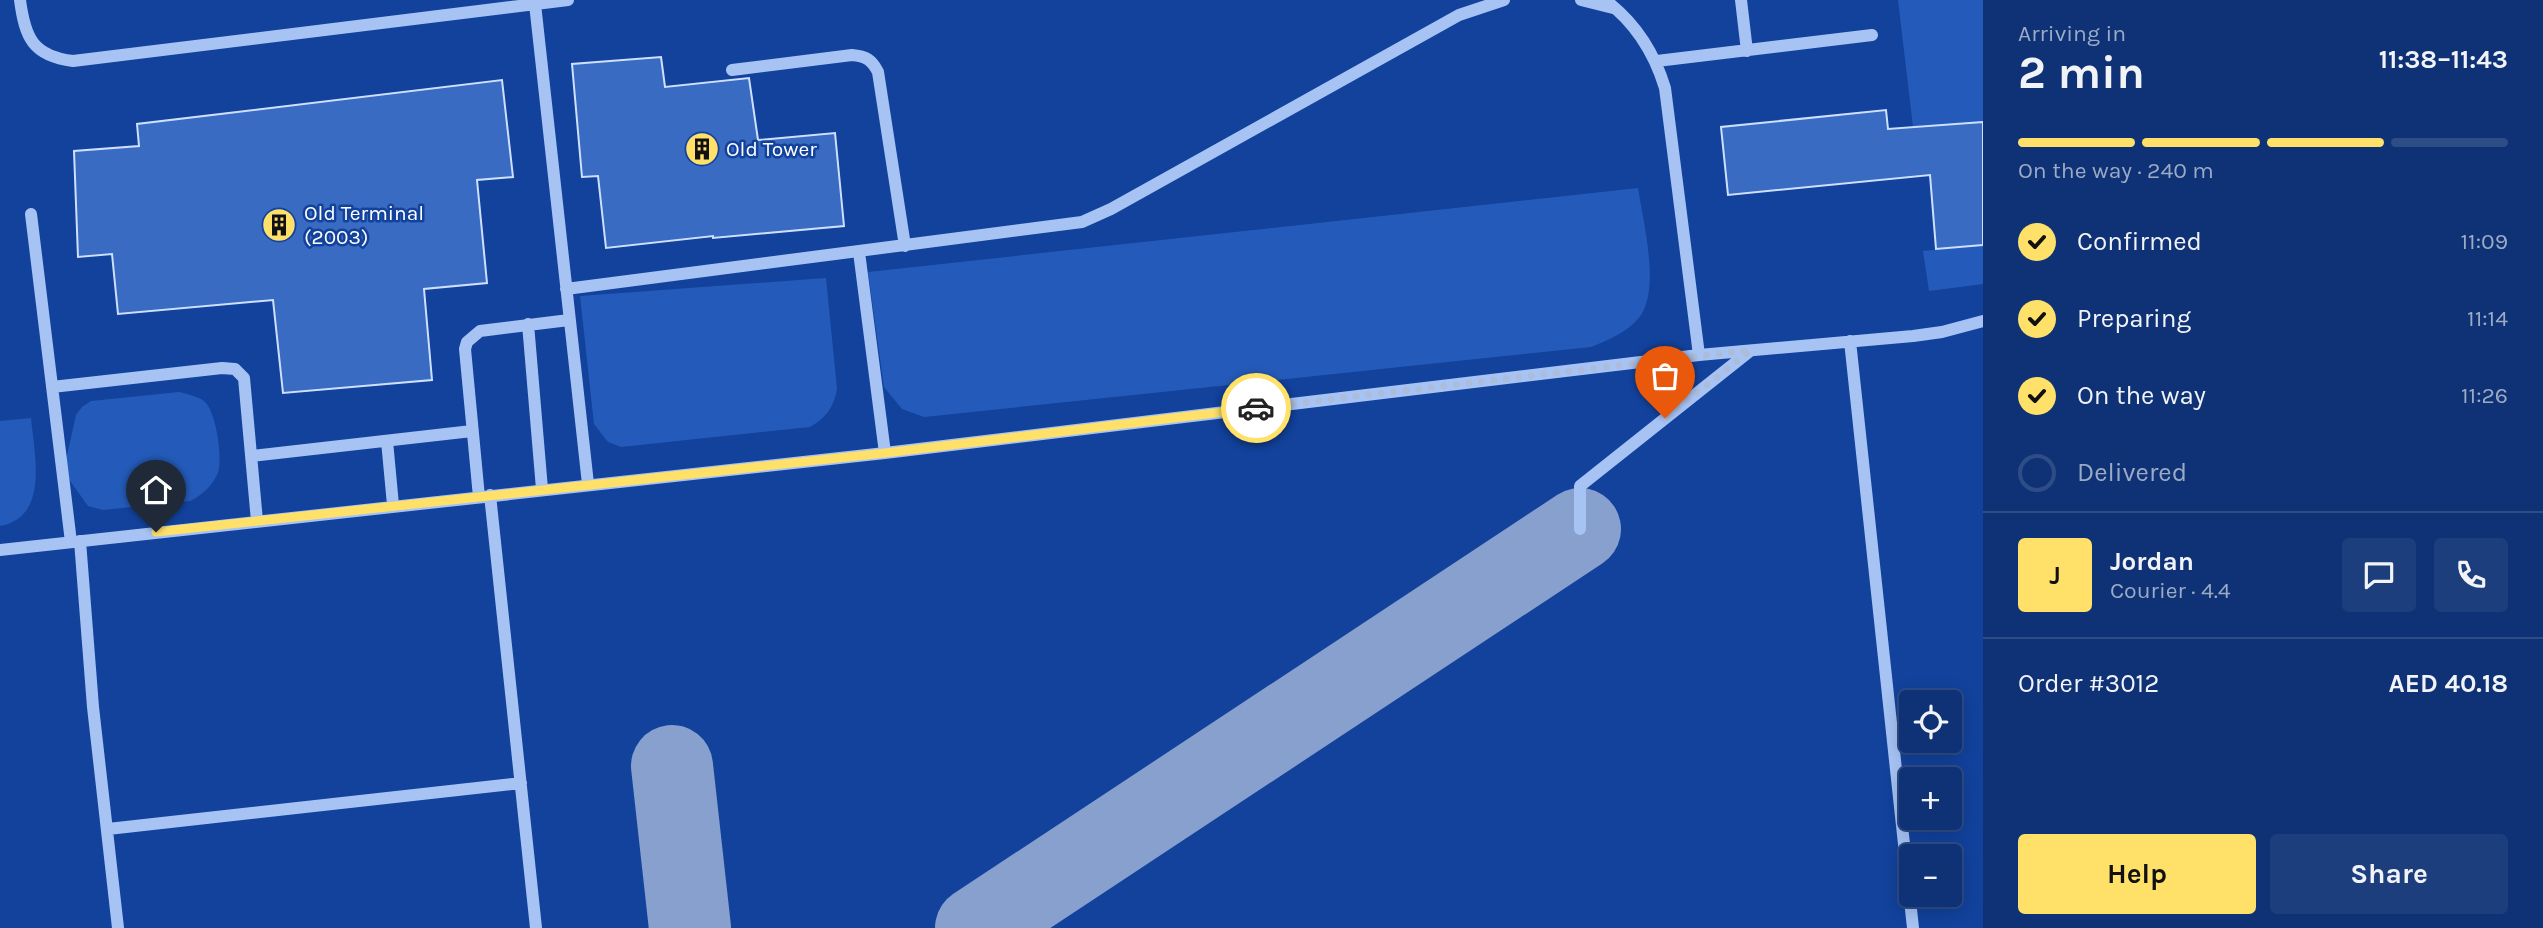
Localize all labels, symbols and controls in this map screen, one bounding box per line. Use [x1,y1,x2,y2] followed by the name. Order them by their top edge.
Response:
[2018,20,2126,47] text: Arriving in
[2379,44,2508,75] text: 11:38–11:43
[2018,46,2145,100] text: 2 min
[683,130,721,168] building icon: Old Tower
[726,137,817,161] place label: Old Tower
[2018,157,2214,184] text: On the way · 240 m
[304,201,424,249] place label: Old Terminal (2003)
[260,206,298,244] building icon: Old Terminal (2003)
[2018,223,2056,261] icon: check
[2077,226,2202,257] text: Confirmed
[2461,228,2508,255] text: 11:09
[2018,300,2056,338] icon: check
[2077,303,2191,334] text: Preparing
[2467,305,2508,332] text: 11:14
[1635,346,1695,418] pin
[1646,357,1684,395] icon: bag
[1221,373,1291,443] courier
[2018,377,2056,415] icon: check
[2077,380,2206,411] text: On the way
[2461,382,2508,409] text: 11:26
[1237,389,1275,427] icon: car
[2077,457,2187,488] text: Delivered
[126,460,186,532] pin
[137,471,175,509] icon: home
[2342,538,2416,612] button: chat
[2434,538,2508,612] button: phone
[2110,546,2194,577] text: Jordan
[2049,560,2061,591] text: J
[2110,577,2231,604] text: Courier · 4.4
[2018,668,2159,699] text: Order #3012
[2388,668,2508,699] text: AED 40.18
[1899,690,1962,907] map controls
[1899,690,1962,753] button: locate
[1899,767,1962,830] button: +
[2018,834,2256,914] button: Help
[2270,834,2508,914] button: Share
[1899,844,1962,907] button: −

